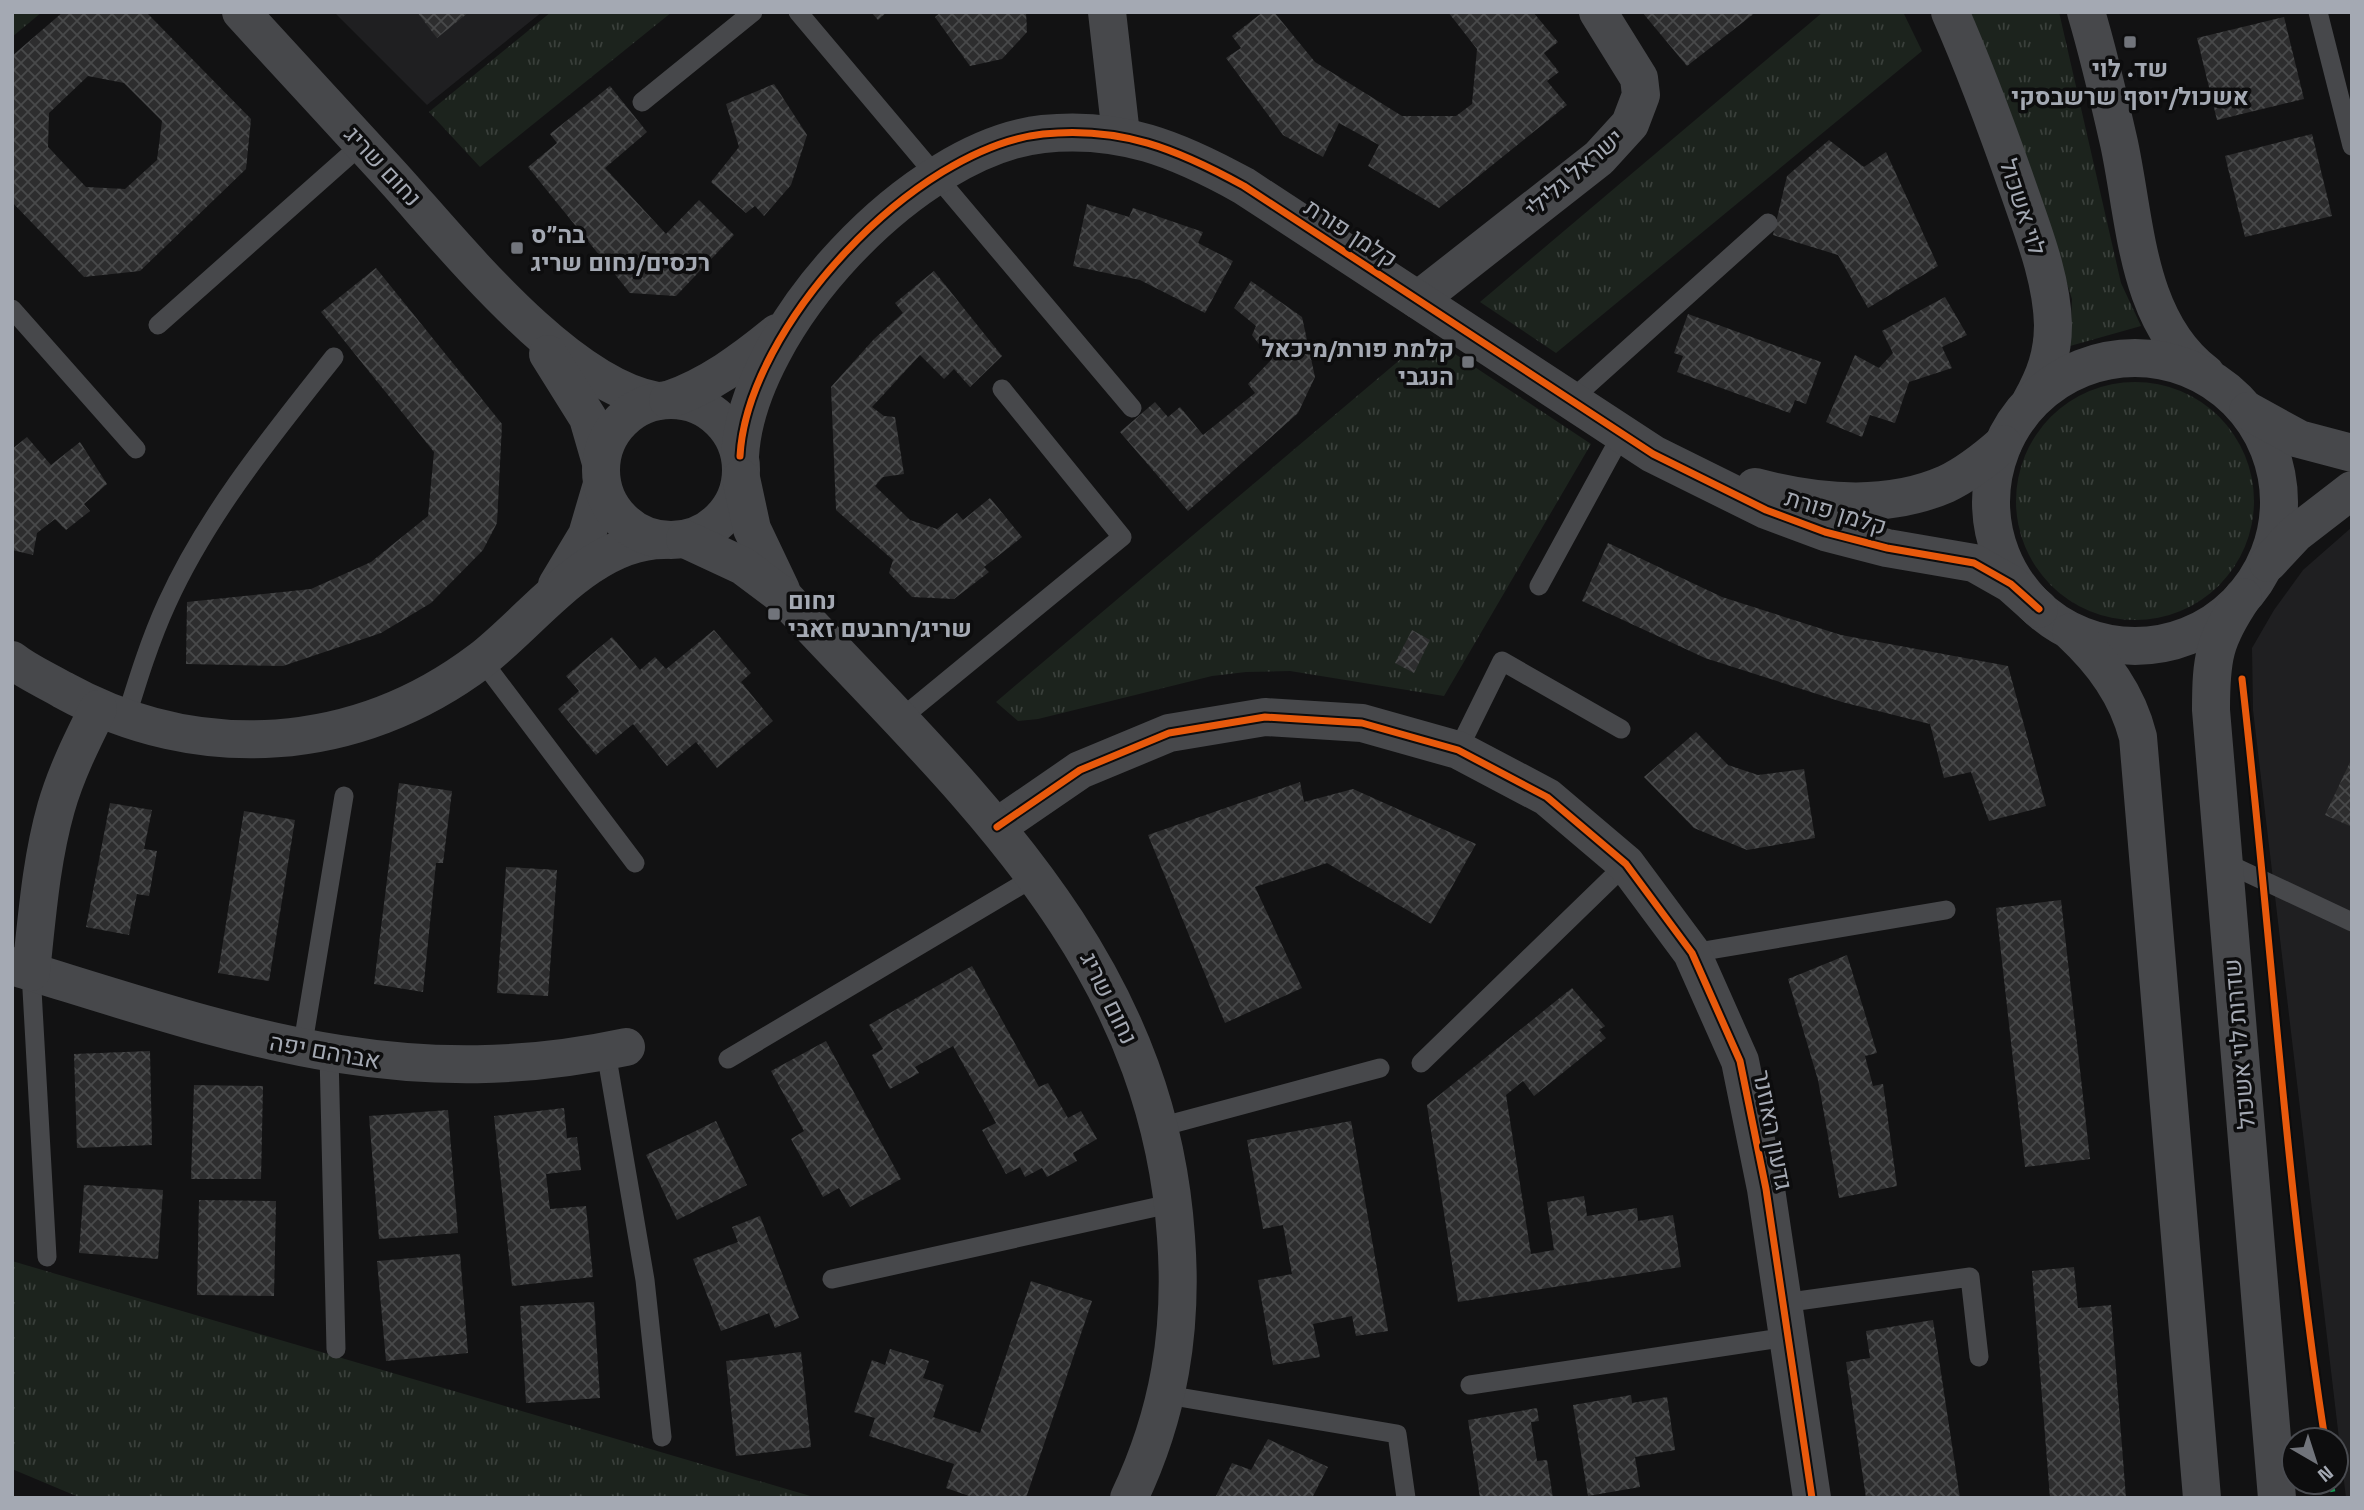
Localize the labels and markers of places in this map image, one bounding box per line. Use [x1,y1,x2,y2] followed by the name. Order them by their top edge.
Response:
[2122,34,2138,50] marker: שד. לוי אשכול/יוסף שרשבסקי
[2011,53,2249,112] place label: שד. לוי אשכול/יוסף שרשבסקי
[531,219,710,278] place label: בה״ס רכסים/נחום שריג
[509,240,525,256] marker: בה״ס רכסים/נחום שריג
[1261,333,1454,392] place label: קלמת פורת/מיכאל הנגבי
[1460,354,1476,370] marker: קלמת פורת/מיכאל הנגבי
[788,585,972,644] place label: נחום שריג/רחבעם זאבי
[766,606,782,622] marker: נחום שריג/רחבעם זאבי

